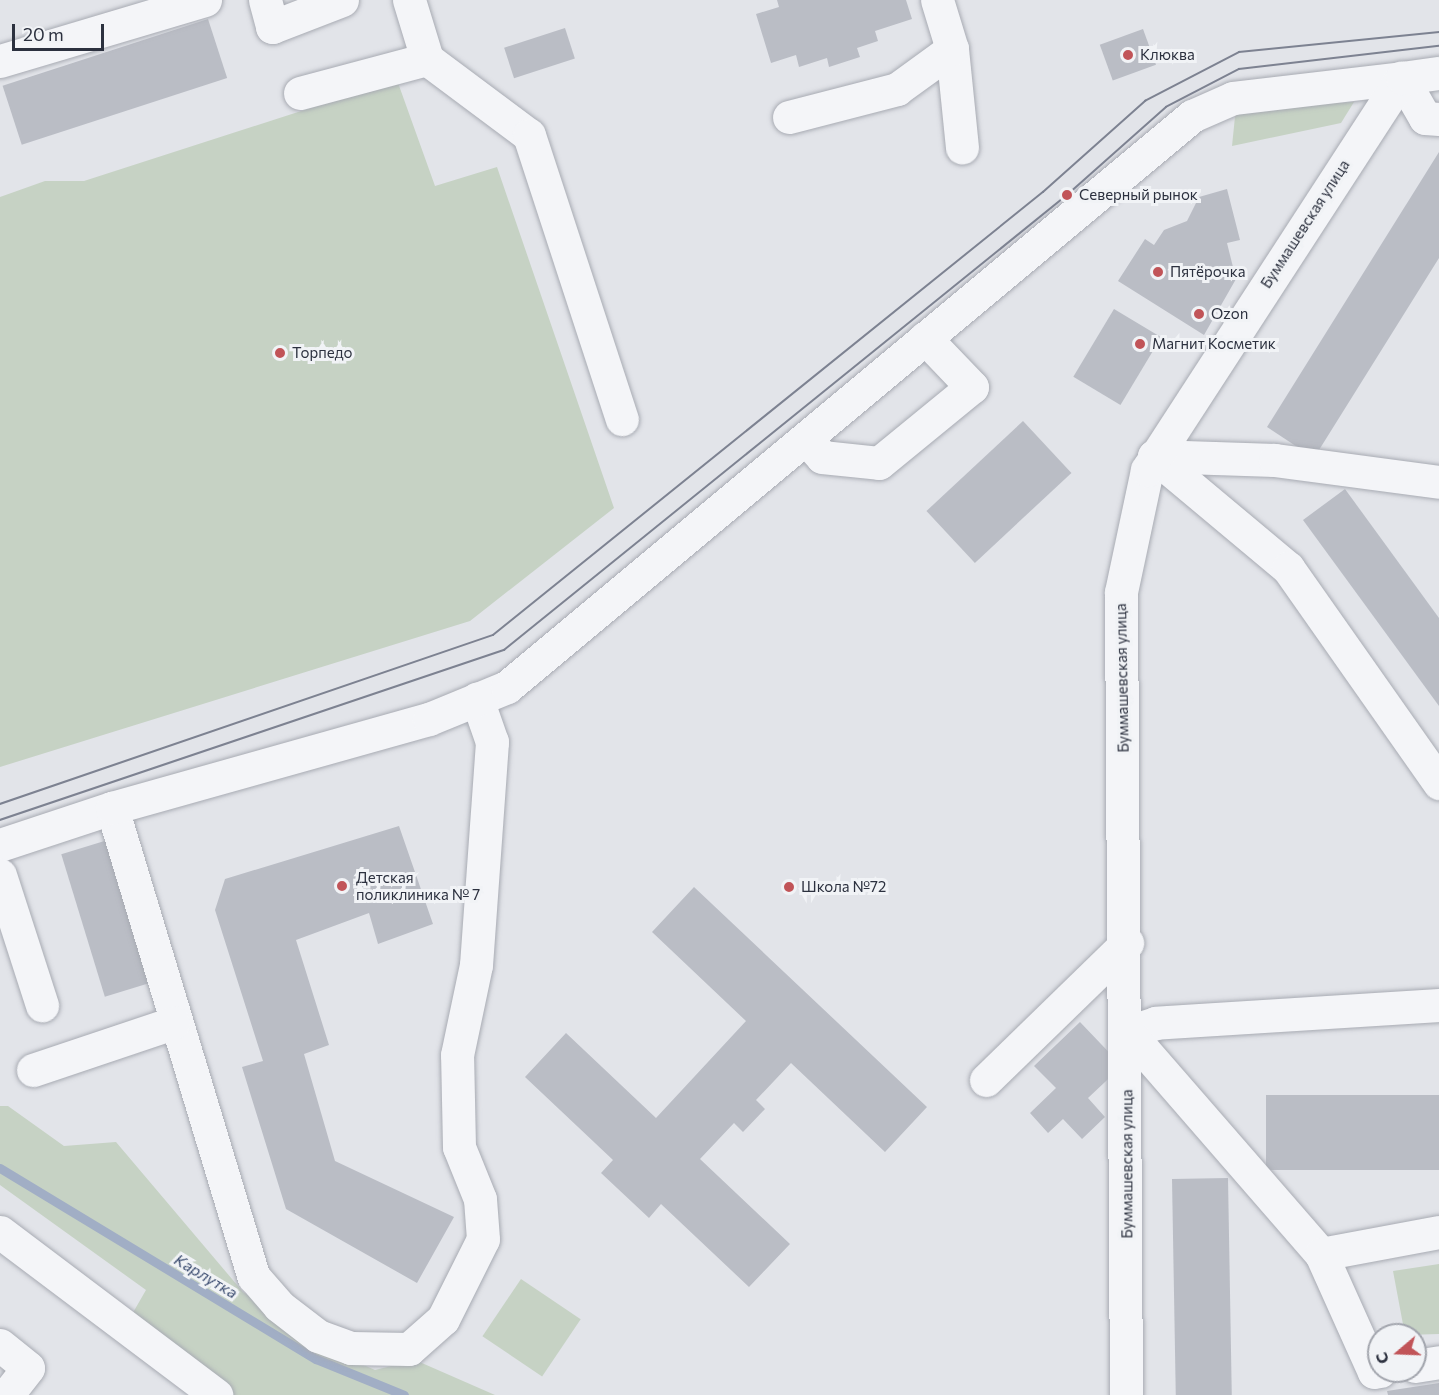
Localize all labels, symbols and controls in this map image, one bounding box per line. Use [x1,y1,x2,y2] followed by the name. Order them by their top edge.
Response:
[15,12,106,50] scale bar
[23,23,64,45] text: 20 m
[1140,46,1195,64] place label: Клюква
[1121,48,1135,62] marker: Клюква
[1257,157,1353,291] street label: Буммашевская улица
[1079,186,1198,204] place label: Северный рынок
[1060,188,1074,202] marker: Северный рынок
[1170,263,1245,281] place label: Пятёрочка
[1151,265,1165,279] marker: Пятёрочка
[1211,305,1248,323] place label: Ozon
[1192,307,1206,321] marker: Ozon
[1152,335,1276,353] place label: Магнит Косметик
[1133,337,1147,351] marker: Магнит Косметик
[292,344,352,362] place label: Торпедо
[273,346,287,360] marker: Торпедо
[1112,603,1132,753] street label: Буммашевская улица
[356,868,480,903] place label: Детская поликлиника № 7
[333,877,351,895] marker: Детская поликлиника № 7
[801,878,886,896] place label: Школа №72
[782,880,796,894] marker: Школа №72
[1118,1089,1136,1239] street label: Буммашевская улица
[171,1250,241,1302] water label: Карлутка
[1367,1323,1427,1383] north arrow
[1371,1350,1392,1367] text: С

